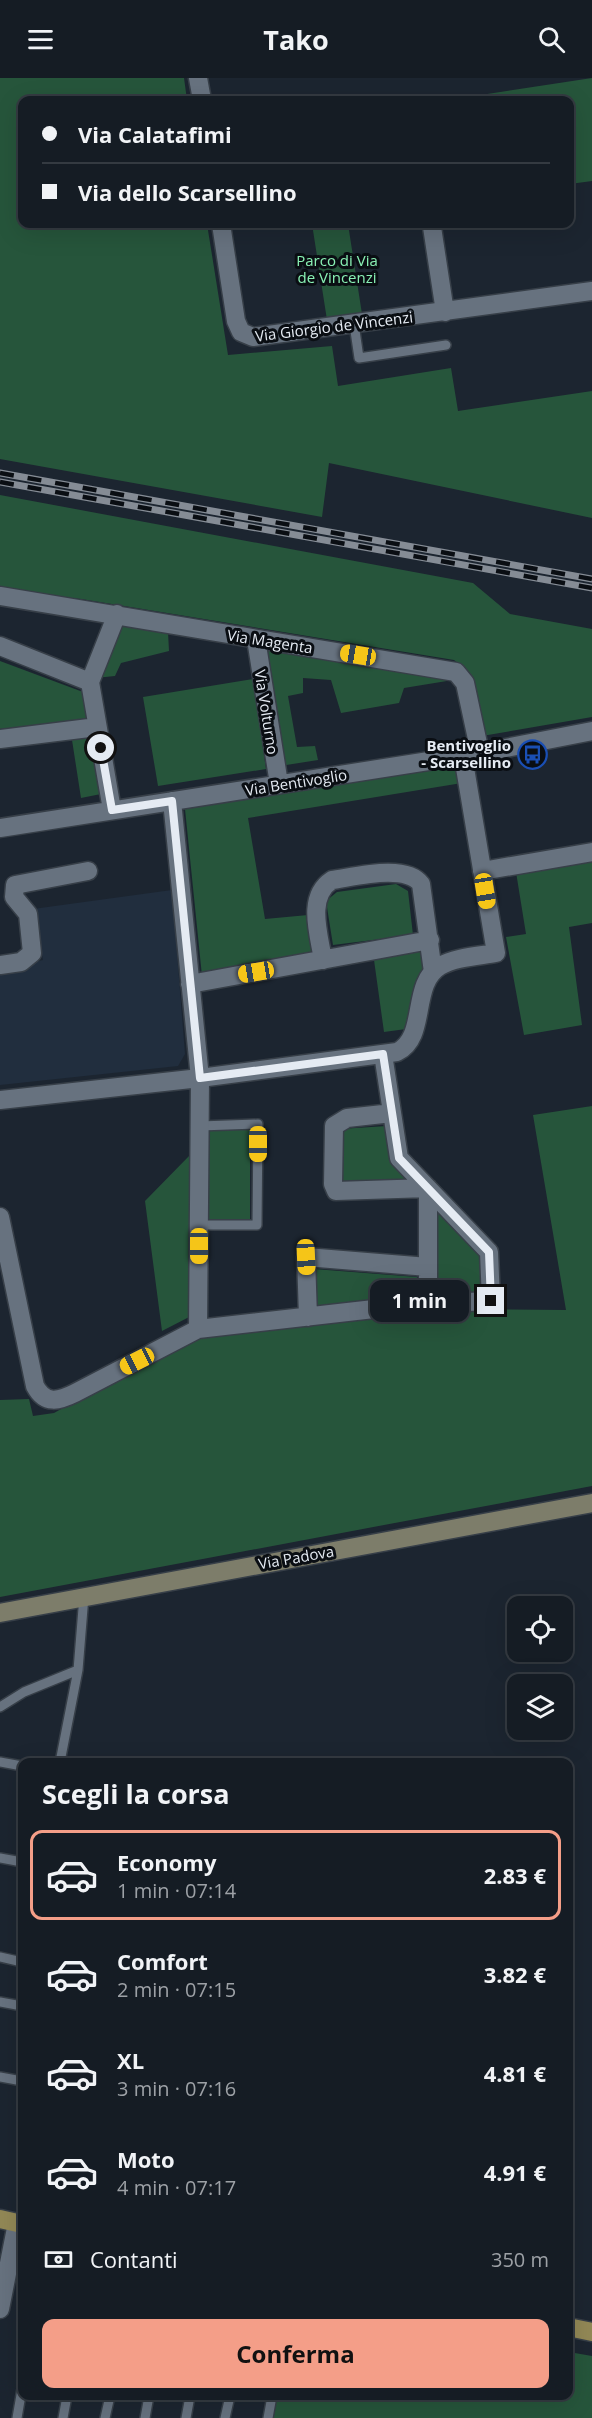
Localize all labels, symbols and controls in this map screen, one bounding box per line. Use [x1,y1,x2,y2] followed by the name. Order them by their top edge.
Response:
[263,21,329,58] text: Tako
[24,23,57,56] icon: menu
[535,23,568,56] icon: search
[78,119,232,149] text: Via Calatafimi
[78,177,297,207] text: Via dello Scarsellino
[296,250,378,287] park label: Parco di Via de Vincenzi
[254,306,414,346] street label: Via Giorgio de Vincenzi
[226,624,314,658] street label: Via Magenta
[339,643,377,667] car
[250,668,284,756] street label: Via Volturno
[87,734,114,761] route start
[421,735,511,772] place label: Bentivoglio - Scarsellino
[516,738,548,770] bus stop icon: Bentivoglio - Scarsellino
[244,764,348,800] street label: Via Bentivoglio
[473,872,497,910] car
[237,960,275,984] car
[249,1126,267,1162] car
[190,1228,208,1264] car
[296,1239,316,1275] car
[371,1280,470,1322] callout: 1 min
[392,1287,447,1314] text: 1 min
[477,1287,504,1314] route end
[117,1345,157,1377] car
[257,1541,335,1573] street label: Via Padova
[507,1596,573,1740] map controls
[507,1596,573,1662] button: locate
[507,1674,573,1740] button: layers
[42,1775,230,1812] text: Scegli la corsa
[117,1847,216,1877] text: Economy
[45,1848,99,1902] icon: car
[484,1860,546,1890] text: 2.83 €
[117,1877,236,1904] text: 1 min · 07:14
[117,1946,208,1976] text: Comfort
[45,1947,99,2001] icon: car
[484,1959,546,1989] text: 3.82 €
[117,1976,236,2003] text: 2 min · 07:15
[117,2045,144,2075] text: XL
[45,2046,99,2100] icon: car
[484,2058,546,2088] text: 4.81 €
[117,2075,236,2102] text: 3 min · 07:16
[117,2144,175,2174] text: Moto
[45,2145,99,2199] icon: car
[484,2157,546,2187] text: 4.91 €
[117,2174,236,2201] text: 4 min · 07:17
[42,2243,75,2276] icon: cash
[90,2244,178,2274] text: Contanti
[491,2246,549,2273] text: 350 m
[42,2319,549,2388] button: Conferma

